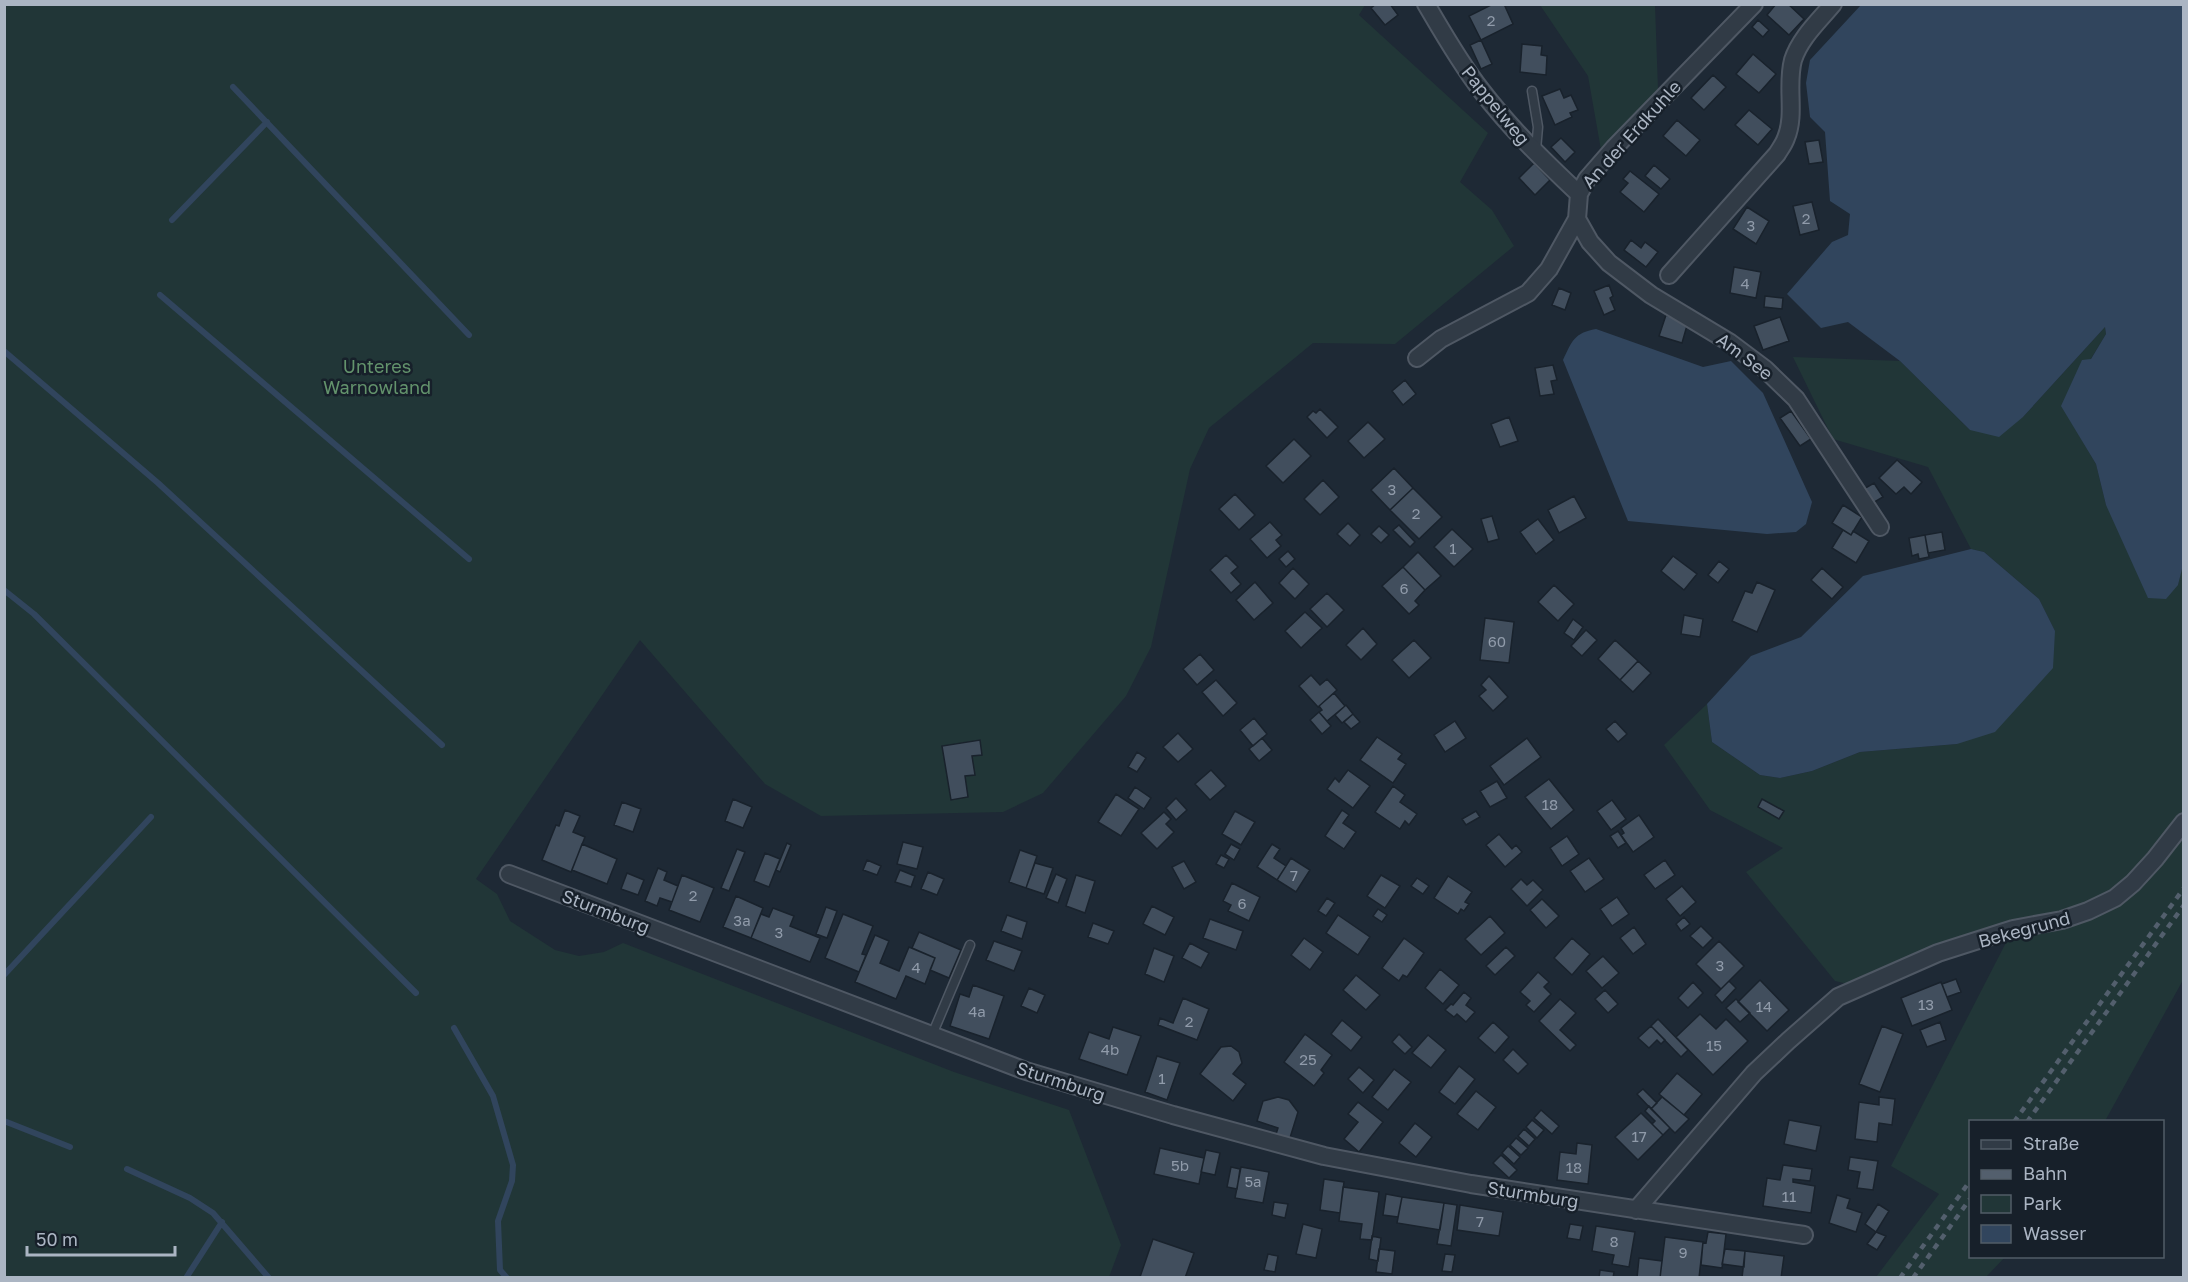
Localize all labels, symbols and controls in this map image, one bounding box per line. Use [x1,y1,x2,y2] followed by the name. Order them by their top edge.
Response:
[1487,11,1495,29] house number: 2
[1457,61,1535,149] street label: Pappelweg
[1577,75,1685,193] street label: An der Erdkuhle
[1802,209,1810,227] house number: 2
[1747,216,1755,234] house number: 3
[1740,274,1750,292] house number: 4
[1712,328,1778,384] street label: Am See
[323,355,431,398] park label: Unteres Warnowland
[1388,480,1396,498] house number: 3
[1412,504,1420,522] house number: 2
[1449,539,1457,557] house number: 1
[1399,579,1409,597] house number: 6
[1488,632,1506,650] house number: 60
[1542,795,1558,813] house number: 18
[1290,866,1298,884] house number: 7
[559,884,653,938] street label: Sturmburg
[689,886,697,904] house number: 2
[1237,894,1247,912] house number: 6
[1976,906,2072,952] street label: Bekegrund
[733,911,751,929] house number: 3a
[775,923,783,941] house number: 3
[1716,956,1724,974] house number: 3
[911,958,921,976] house number: 4
[1918,995,1934,1013] house number: 13
[1756,997,1772,1015] house number: 14
[968,1002,986,1020] house number: 4a
[1185,1012,1193,1030] house number: 2
[1706,1036,1722,1054] house number: 15
[1101,1040,1119,1058] house number: 4b
[1299,1050,1317,1068] house number: 25
[1014,1056,1108,1106] street label: Sturmburg
[1158,1069,1166,1087] house number: 1
[1969,1120,2164,1258] legend
[1631,1127,1647,1145] house number: 17
[2023,1132,2079,1154] text: Straße
[1171,1156,1189,1174] house number: 5b
[1566,1158,1582,1176] house number: 18
[2023,1162,2067,1184] text: Bahn
[1244,1172,1262,1190] house number: 5a
[1486,1176,1580,1212] street label: Sturmburg
[1782,1187,1796,1205] house number: 11
[2023,1192,2062,1214] text: Park
[1476,1212,1484,1230] house number: 7
[27,1219,176,1257] scale bar
[2023,1222,2086,1244] text: Wasser
[36,1228,78,1250] text: 50 m
[1609,1232,1619,1250] house number: 8
[1678,1243,1688,1261] house number: 9

